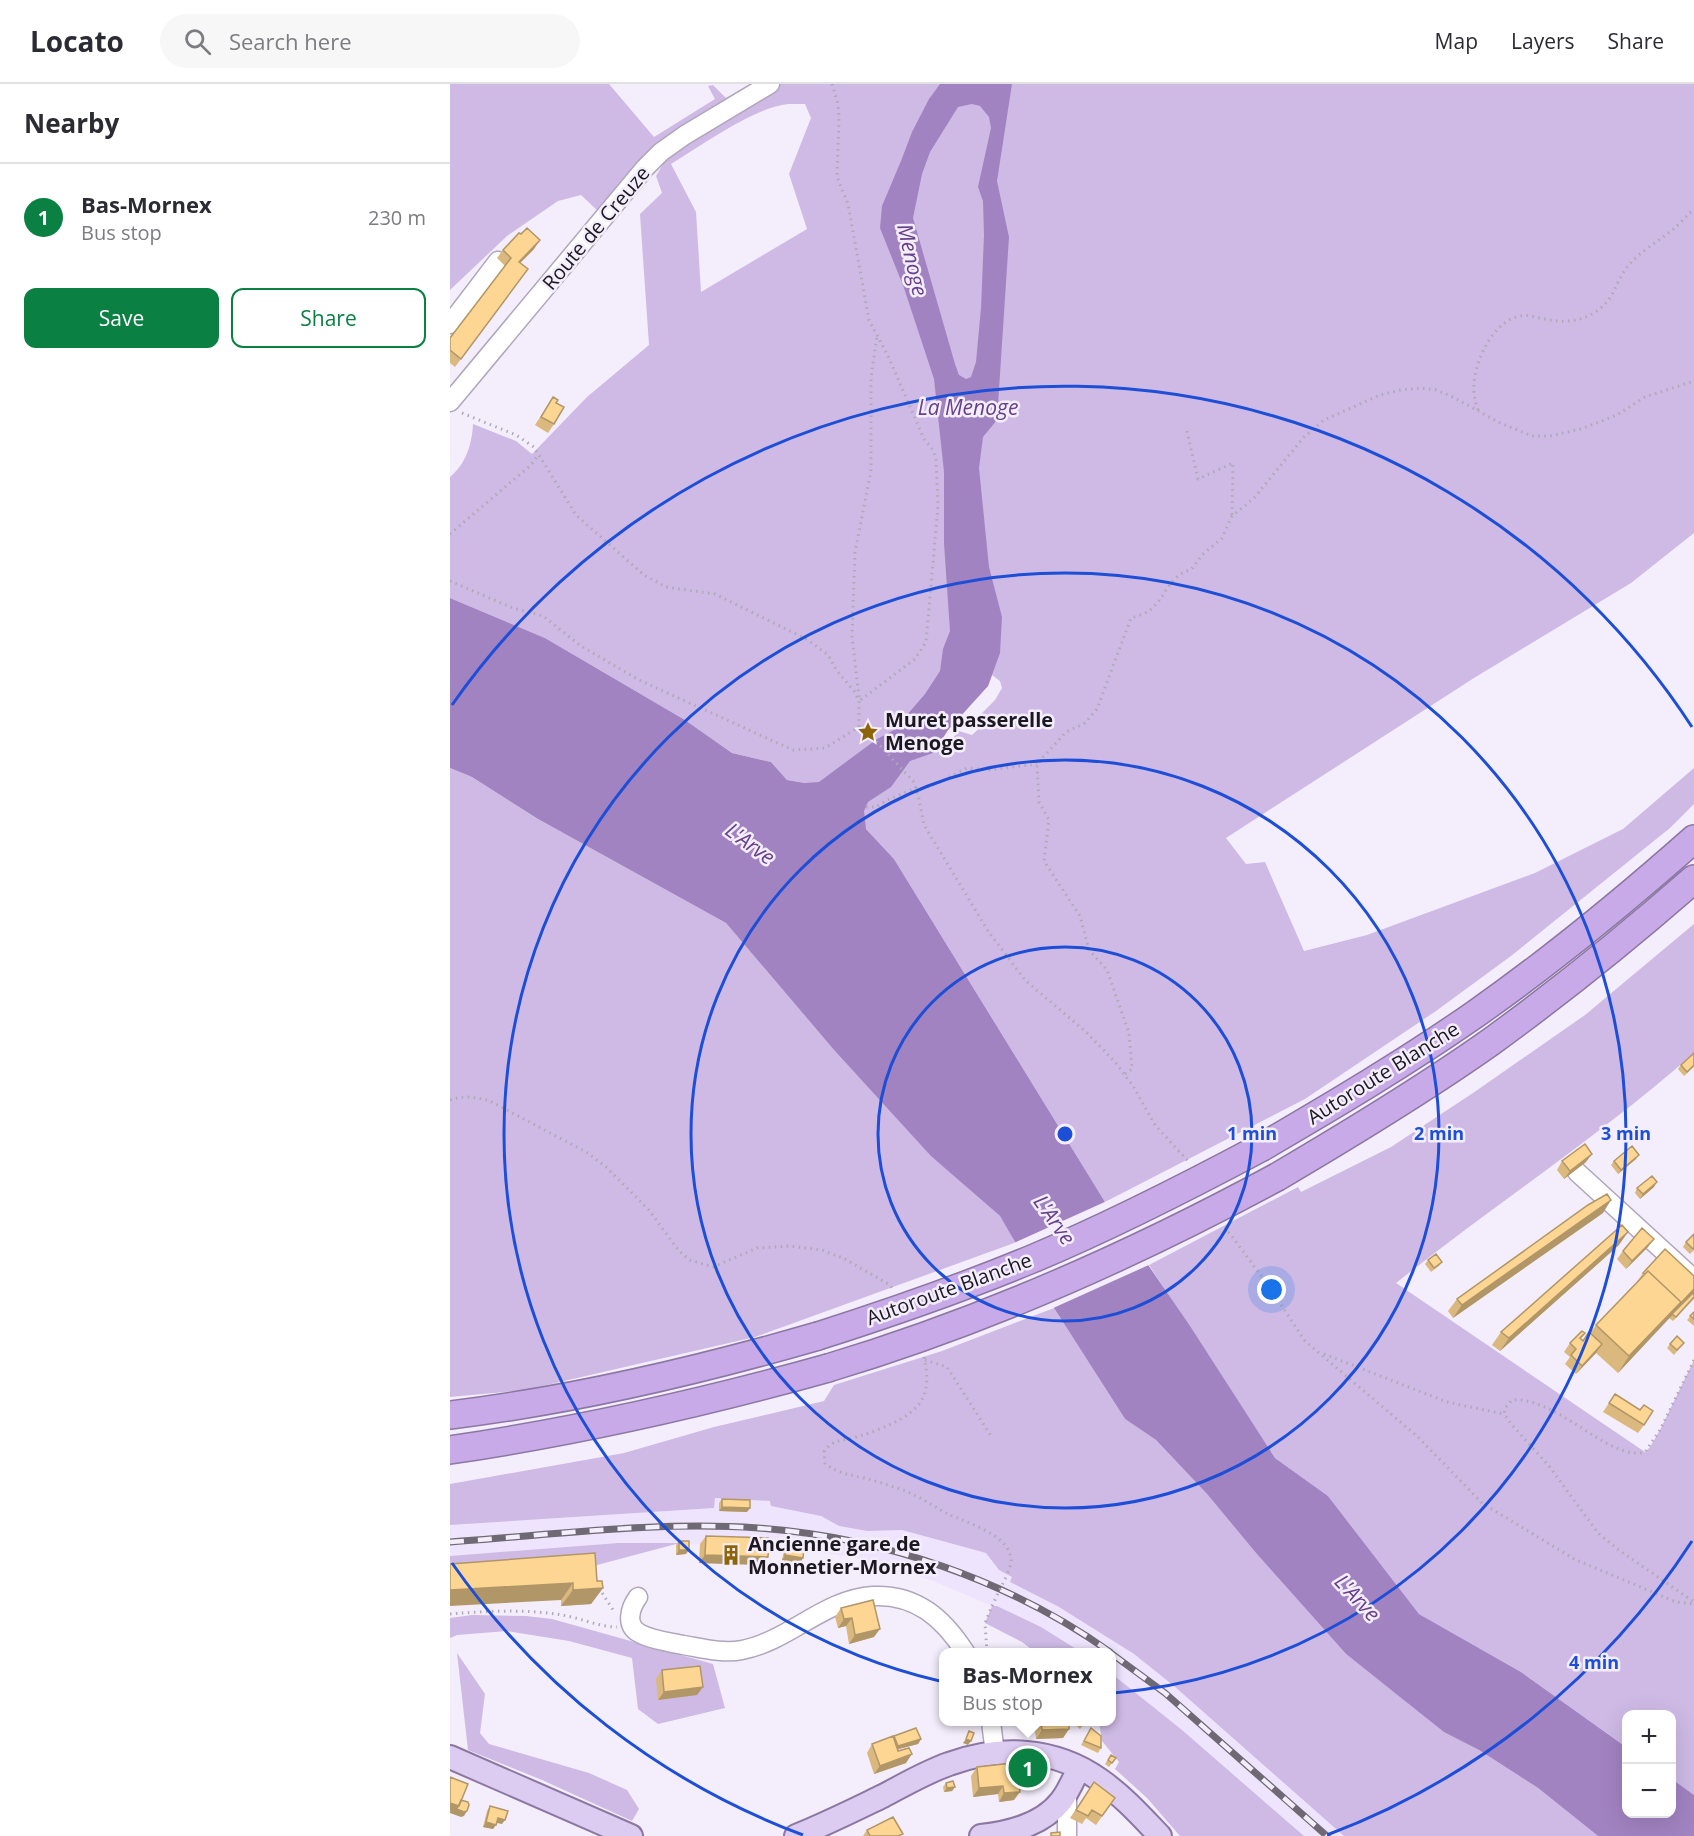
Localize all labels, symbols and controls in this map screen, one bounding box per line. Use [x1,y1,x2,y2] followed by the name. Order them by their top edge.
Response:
[160,14,580,68] search box
[30,22,124,60] text: Locato
[181,25,214,58] icon: search
[229,26,352,56] text: Search here
[1435,27,1478,55] text: Map
[1511,27,1575,55] text: Layers
[1608,27,1664,55] text: Share
[24,105,119,141] text: Nearby
[536,160,655,295] street label: Route de Creuze
[81,189,212,219] text: Bas-Mornex
[38,204,49,231] text: 1
[368,204,426,231] text: 230 m
[81,219,162,246] text: Bus stop
[891,221,935,299] water label: Menoge
[24,288,219,348] button: Save
[231,288,426,348] button: Share
[918,393,1018,421] water label: La Menoge
[885,706,1053,756] place label: Muret passerelle Menoge
[856,720,880,744] place icon: Muret passerelle Menoge
[720,816,781,871] water label: L'Arve
[1302,1015,1464,1130] street label: Autoroute Blanche
[1227,1121,1277,1145] text: 1 min
[1414,1121,1464,1145] text: 2 min
[1601,1121,1651,1145] text: 3 min
[1055,1124,1075,1144] centre of rings
[1028,1189,1082,1250] water label: L'Arve
[862,1246,1035,1331] street label: Autoroute Blanche
[1257,1275,1286,1304] your location
[748,1530,937,1580] place label: Ancienne gare de Monnetier-Mornex
[719,1543,743,1567] building icon: Ancienne gare de Monnetier-Mornex
[1329,1568,1387,1627] water label: L'Arve
[939,1648,1116,1726] popup
[1569,1650,1619,1674] text: 4 min
[962,1659,1093,1689] text: Bas-Mornex
[962,1689,1043,1716] text: Bus stop
[1622,1710,1676,1818] map controls
[1622,1710,1676,1764] button: +
[1008,1746,1048,1790] pin: 1
[1622,1764,1676,1818] button: −

